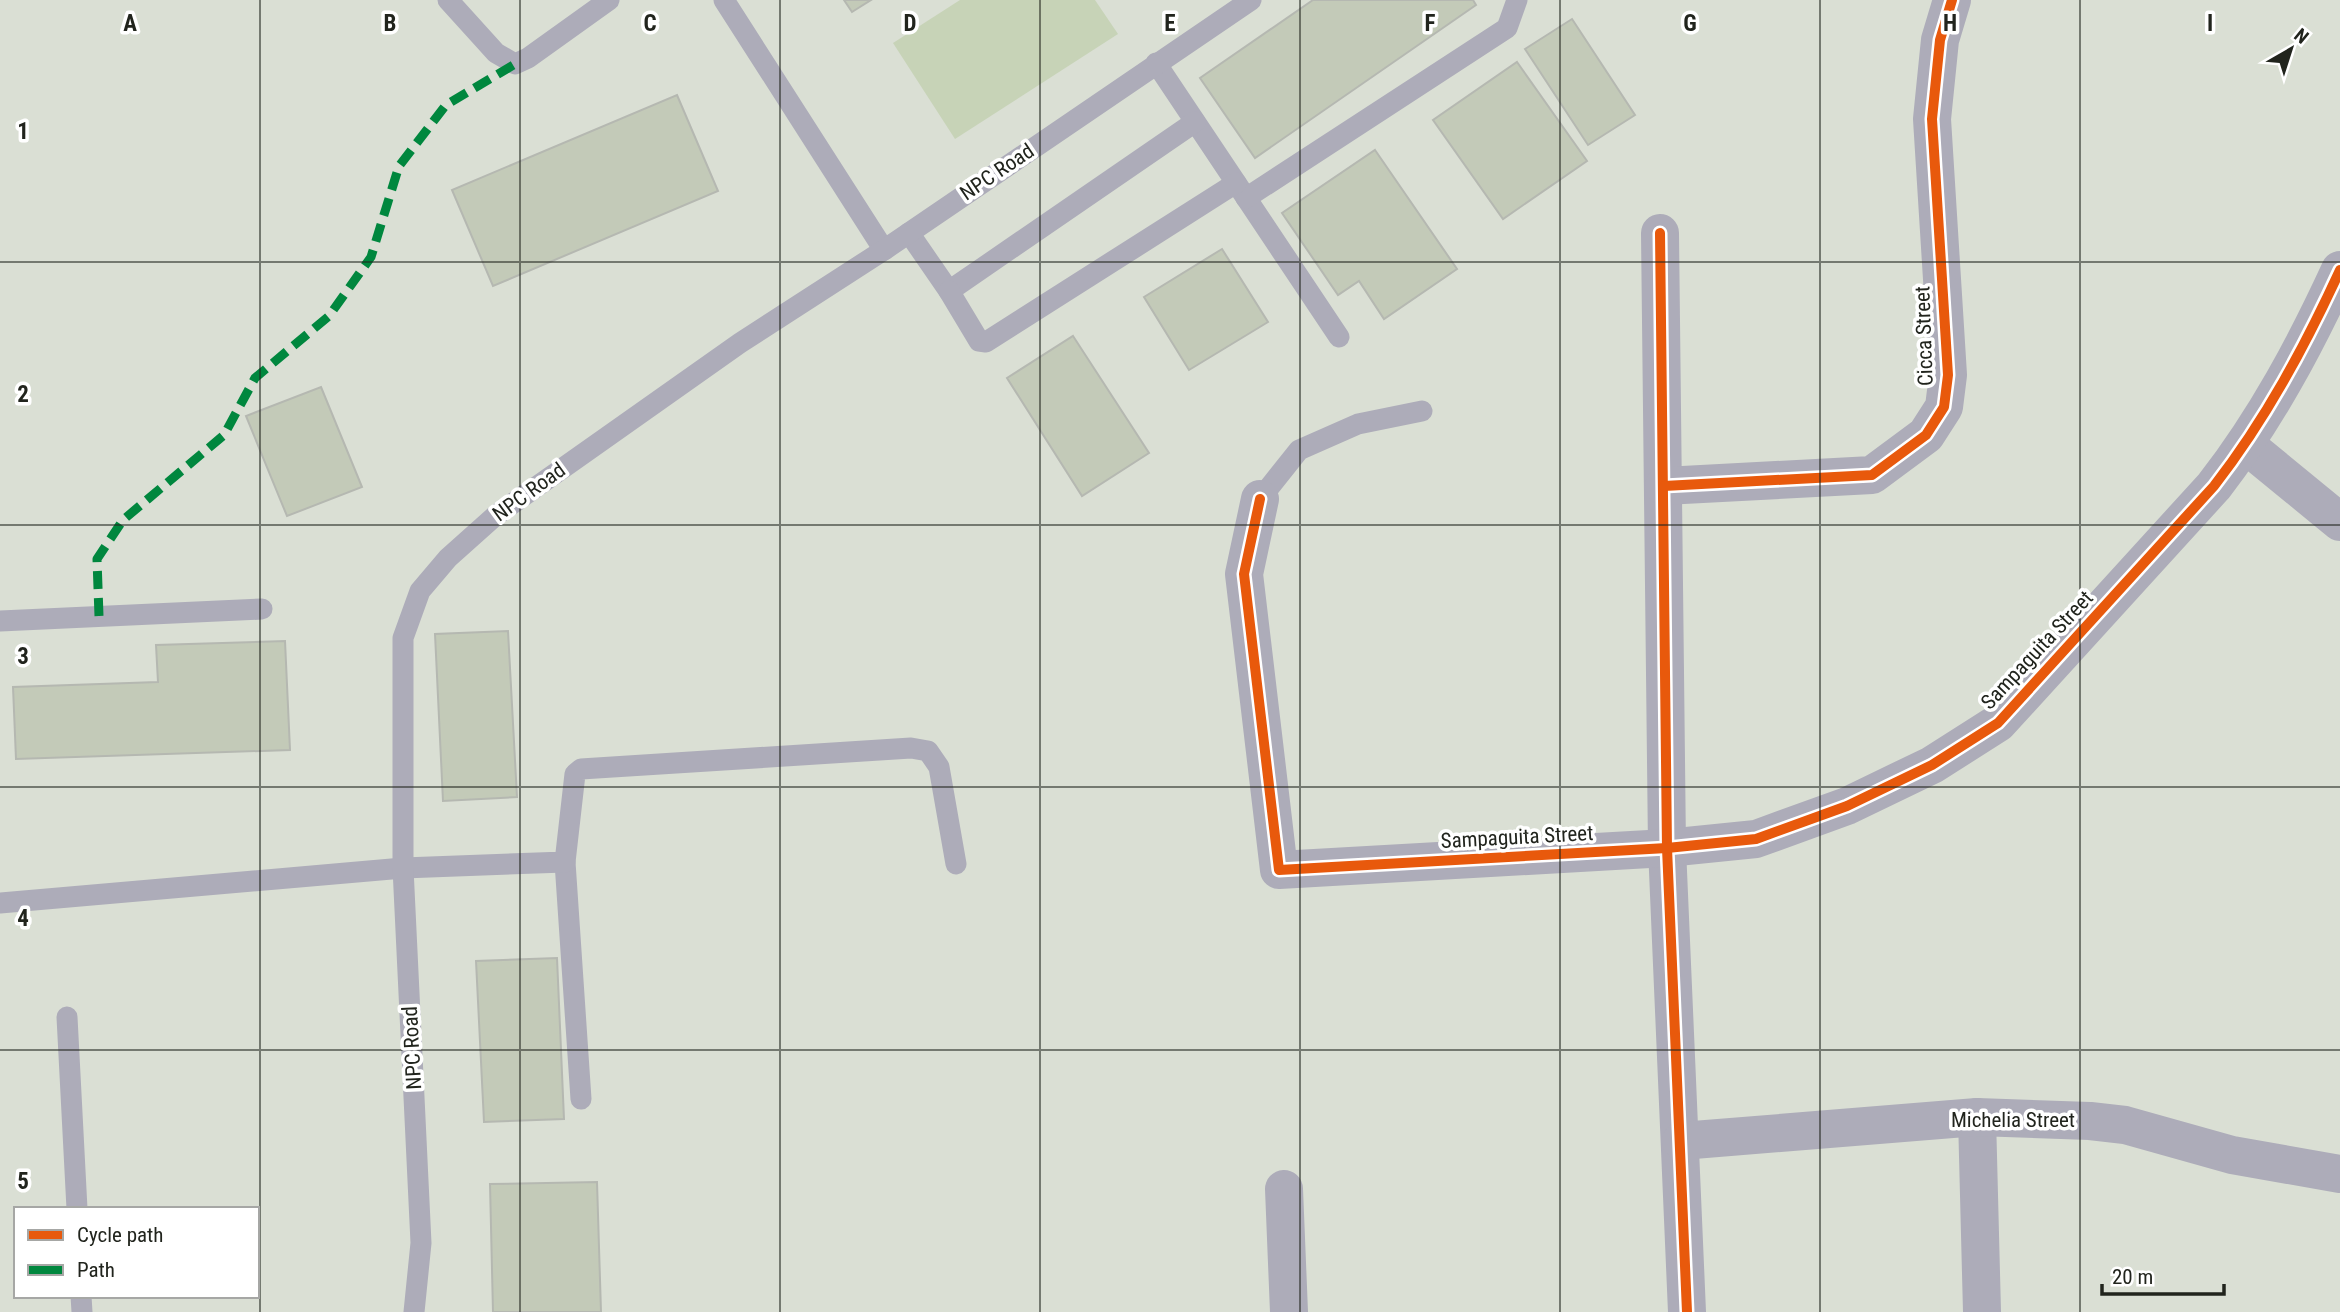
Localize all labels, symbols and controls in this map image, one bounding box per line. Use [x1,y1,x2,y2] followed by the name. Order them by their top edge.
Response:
[123,10,137,37] text: A
[384,10,396,37] text: B
[643,10,657,37] text: C
[904,10,917,37] text: D
[1164,10,1176,37] text: E
[1425,10,1436,37] text: F
[1683,10,1697,37] text: G
[1943,10,1957,37] text: H
[2207,10,2213,37] text: I
[2256,14,2326,84] north arrow
[2290,24,2313,49] text: N
[17,118,29,145] text: 1
[956,139,1038,205] street label: NPC Road
[1910,286,1938,386] street label: Cicca Street
[17,381,29,408] text: 2
[488,458,570,526] street label: NPC Road
[1976,586,2098,714] street label: Sampaguita Street
[17,643,29,670] text: 3
[1440,821,1594,853] street label: Sampaguita Street
[17,905,29,932] text: 4
[398,1006,426,1090] street label: NPC Road
[1951,1108,2075,1132] street label: Michelia Street
[17,1168,29,1195] text: 5
[14,1207,259,1298] legend
[77,1223,163,1247] text: Cycle path
[2102,1252,2224,1296] scale bar
[77,1258,115,1282] text: Path
[2112,1265,2153,1289] text: 20 m

